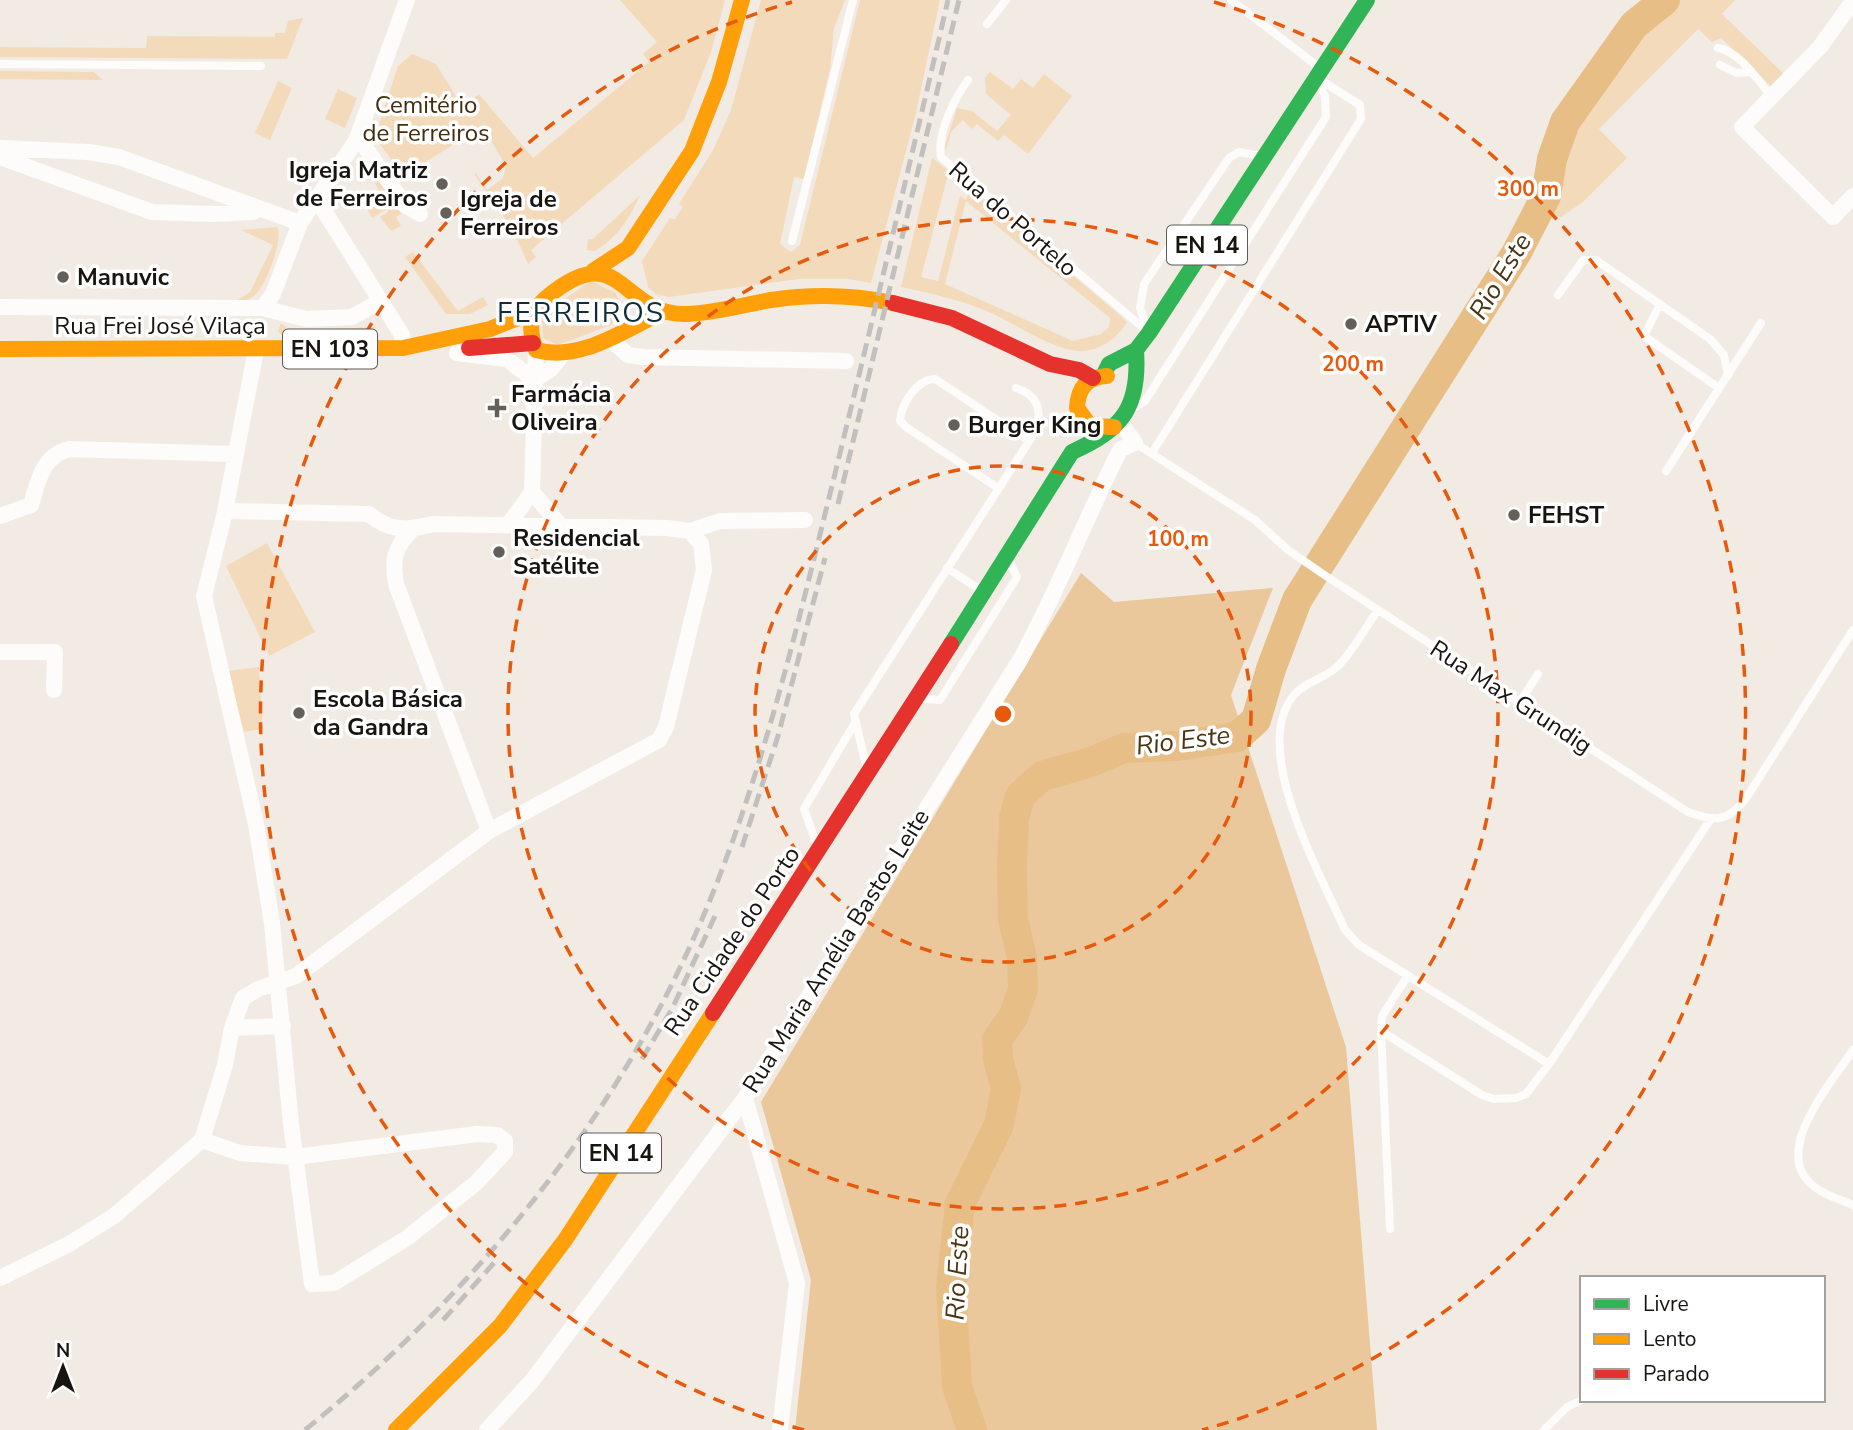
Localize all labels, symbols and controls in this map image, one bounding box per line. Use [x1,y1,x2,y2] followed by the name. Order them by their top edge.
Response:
[362,89,490,149] park label: Cemitério de Ferreiros
[289,154,428,214] place label: Igreja Matriz de Ferreiros
[942,154,1084,284] street label: Rua do Portelo
[1497,175,1559,203] text: 300 m
[434,176,450,192] marker: Igreja Matriz de Ferreiros
[460,183,559,243] place label: Igreja de Ferreiros
[438,205,454,221] marker: Igreja de Ferreiros
[1167,226,1247,264] road number: EN 14
[1461,227,1540,326] water label: Rio Este
[77,261,170,293] place label: Manuvic
[55,269,71,285] marker: Manuvic
[497,294,665,332] district label: FERREIROS
[1365,308,1438,340] place label: APTIV
[54,310,266,342] street label: Rua Frei José Vilaça
[1343,316,1359,332] marker: APTIV
[283,330,377,368] road number: EN 103
[1322,350,1384,378] text: 200 m
[511,378,611,438] place label: Farmácia Oliveira
[489,400,505,416] marker: Farmácia Oliveira
[968,409,1102,441] place label: Burger King
[946,417,962,433] marker: Burger King
[1528,499,1604,531] place label: FEHST
[1506,507,1522,523] marker: FEHST
[513,522,640,582] place label: Residencial Satélite
[1147,525,1209,553] text: 100 m
[491,544,507,560] marker: Residencial Satélite
[1424,633,1598,761] street label: Rua Max Grundig
[313,683,463,743] place label: Escola Básica da Gandra
[991,702,1015,726] centre of rings
[291,705,307,721] marker: Escola Básica da Gandra
[1134,717,1232,764] water label: Rio Este
[735,803,937,1099] street label: Rua Maria Amélia Bastos Leite
[657,840,807,1042] street label: Rua Cidade do Porto
[581,1134,661,1172] road number: EN 14
[938,1225,977,1321] water label: Rio Este
[1580,1276,1825,1402] legend
[1643,1290,1689,1318] text: Livre
[1643,1325,1696,1353] text: Lento
[28,1332,98,1402] north arrow
[56,1338,70,1364] text: N
[1643,1360,1709,1388] text: Parado

